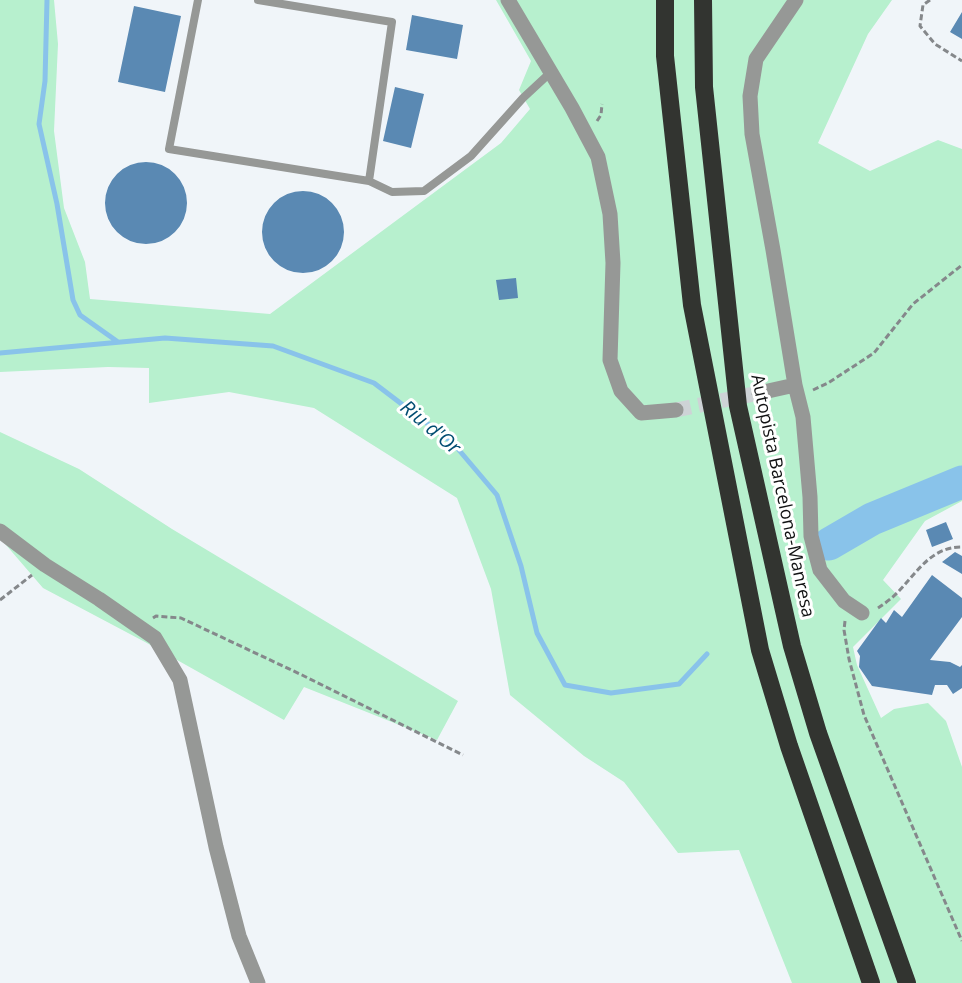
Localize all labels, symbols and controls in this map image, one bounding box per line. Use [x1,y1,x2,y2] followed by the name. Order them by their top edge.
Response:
[746,372,818,620] street label: Autopista Barcelona-Manresa
[395,396,465,460] water label: Riu d'Or

